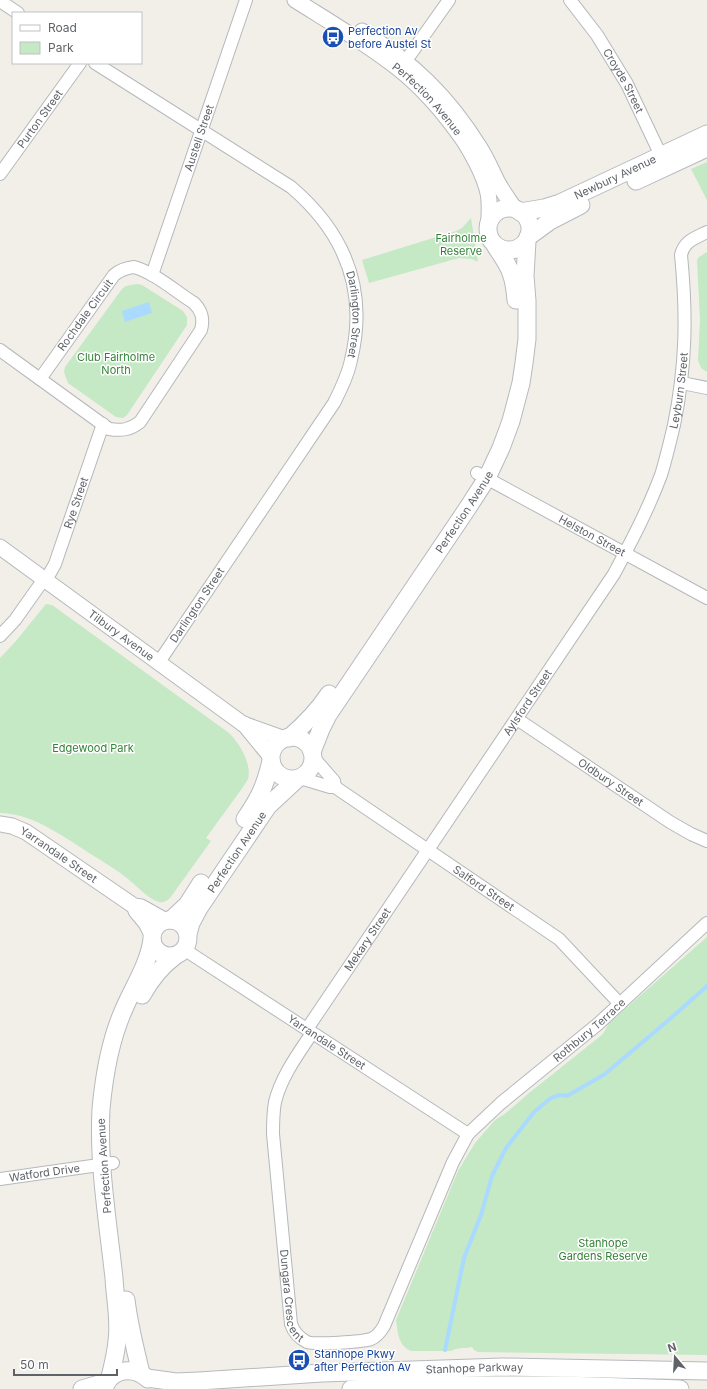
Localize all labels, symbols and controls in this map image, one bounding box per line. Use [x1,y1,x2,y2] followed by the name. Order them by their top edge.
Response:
[12,12,142,64] legend
[48,20,77,35] text: Road
[320,24,346,50] bus stop icon: Perfection Av before Austel St
[348,24,432,51] place label: Perfection Av before Austel St
[48,40,74,55] text: Park
[600,46,647,116] street label: Croyde Street
[390,59,465,138] street label: Perfection Avenue
[14,87,66,151] street label: Purton Street
[181,102,217,173] street label: Austell Street
[572,152,658,202] street label: Newbury Avenue
[435,231,487,258] park label: Fairholme Reserve
[343,269,364,360] street label: Darlington Street
[54,276,116,354] street label: Rochdale Circuit
[77,350,155,377] park label: Club Fairholme North
[666,352,691,430] street label: Leyburn Street
[432,469,496,556] street label: Perfection Avenue
[61,475,91,531] street label: Rye Street
[556,512,628,560] street label: Helston Street
[167,564,228,645] street label: Darlington Street
[86,607,157,664] street label: Tilbury Avenue
[500,666,555,738] street label: Aylsford Street
[52,741,134,755] park label: Edgewood Park
[575,755,646,809] street label: Oldbury Street
[204,809,269,895] street label: Perfection Avenue
[18,823,100,886] street label: Yarrandale Street
[450,862,517,914] street label: Salford Street
[341,905,394,974] street label: Mekary Street
[550,995,628,1065] street label: Rothbury Terrace
[285,1012,369,1073] street label: Yarrandale Street
[94,1118,114,1214] street label: Perfection Avenue
[8,1161,81,1185] street label: Watford Drive
[558,1236,648,1263] park label: Stanhope Gardens Reserve
[277,1249,307,1345] street label: Dungara Crescent
[655,1337,695,1377] north arrow
[666,1340,678,1355] text: N
[286,1347,312,1373] bus stop icon: Stanhope Pkwy after Perfection Av
[314,1347,411,1374] place label: Stanhope Pkwy after Perfection Av
[14,1351,117,1377] scale bar
[20,1357,49,1372] text: 50 m
[425,1360,523,1377] street label: Stanhope Parkway

